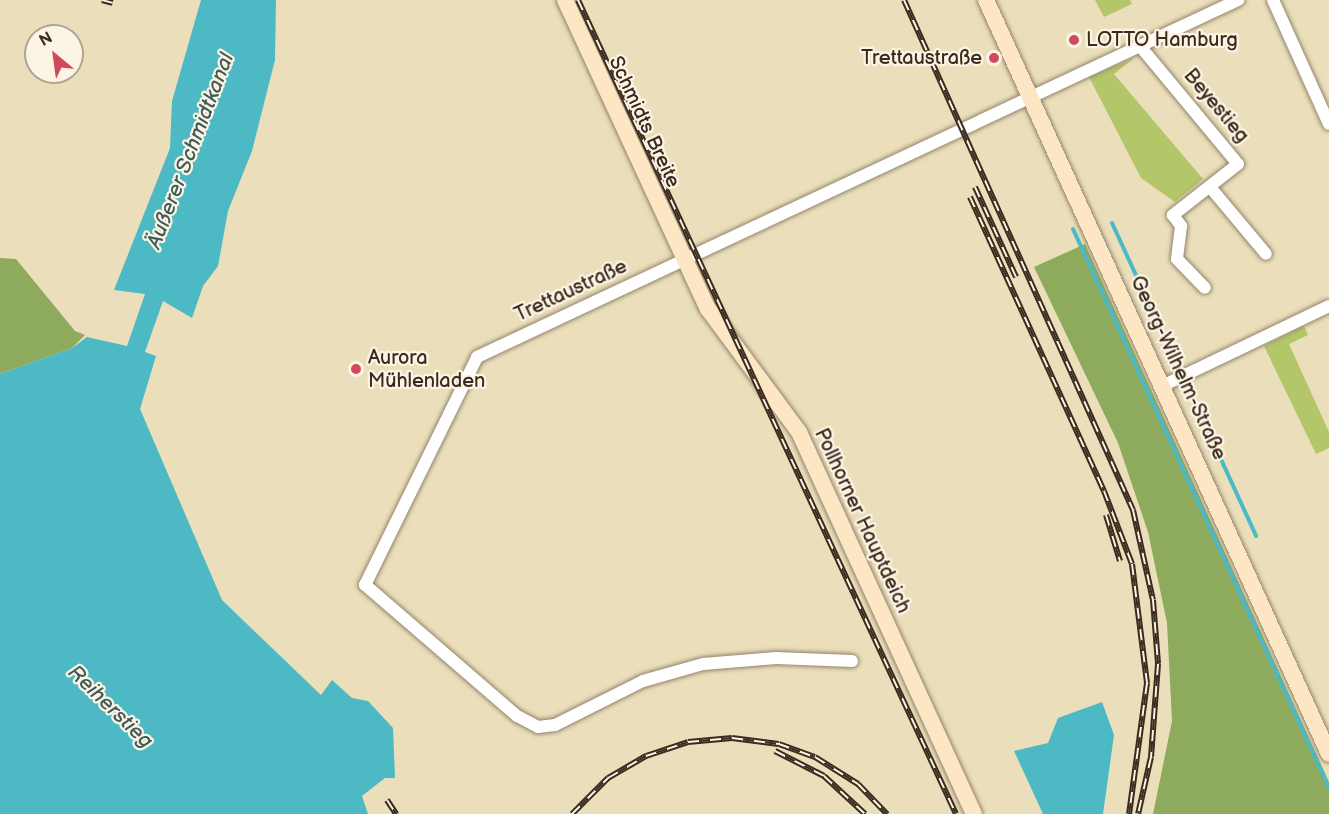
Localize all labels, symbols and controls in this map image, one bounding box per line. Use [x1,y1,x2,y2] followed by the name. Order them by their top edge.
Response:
[24,24,84,84] north arrow
[36,28,56,51] text: N
[1086,28,1238,52] place label: LOTTO Hamburg
[1067,33,1081,47] marker: LOTTO Hamburg
[861,46,982,70] place label: Trettaustraße
[142,49,240,253] water label: Äußerer Schmidtkanal
[987,51,1001,65] marker: Trettaustraße
[603,52,685,192] street label: Schmidts Breite
[1178,64,1254,148] street label: Beyestieg
[511,255,631,327] street label: Trettaustraße
[1125,272,1231,464] street label: Georg-Wilhelm-Straße
[368,346,485,393] place label: Aurora Mühlenladen
[349,362,363,376] marker: Aurora Mühlenladen
[809,425,915,617] street label: Pollhorner Hauptdeich
[62,660,158,754] water label: Reiherstieg

